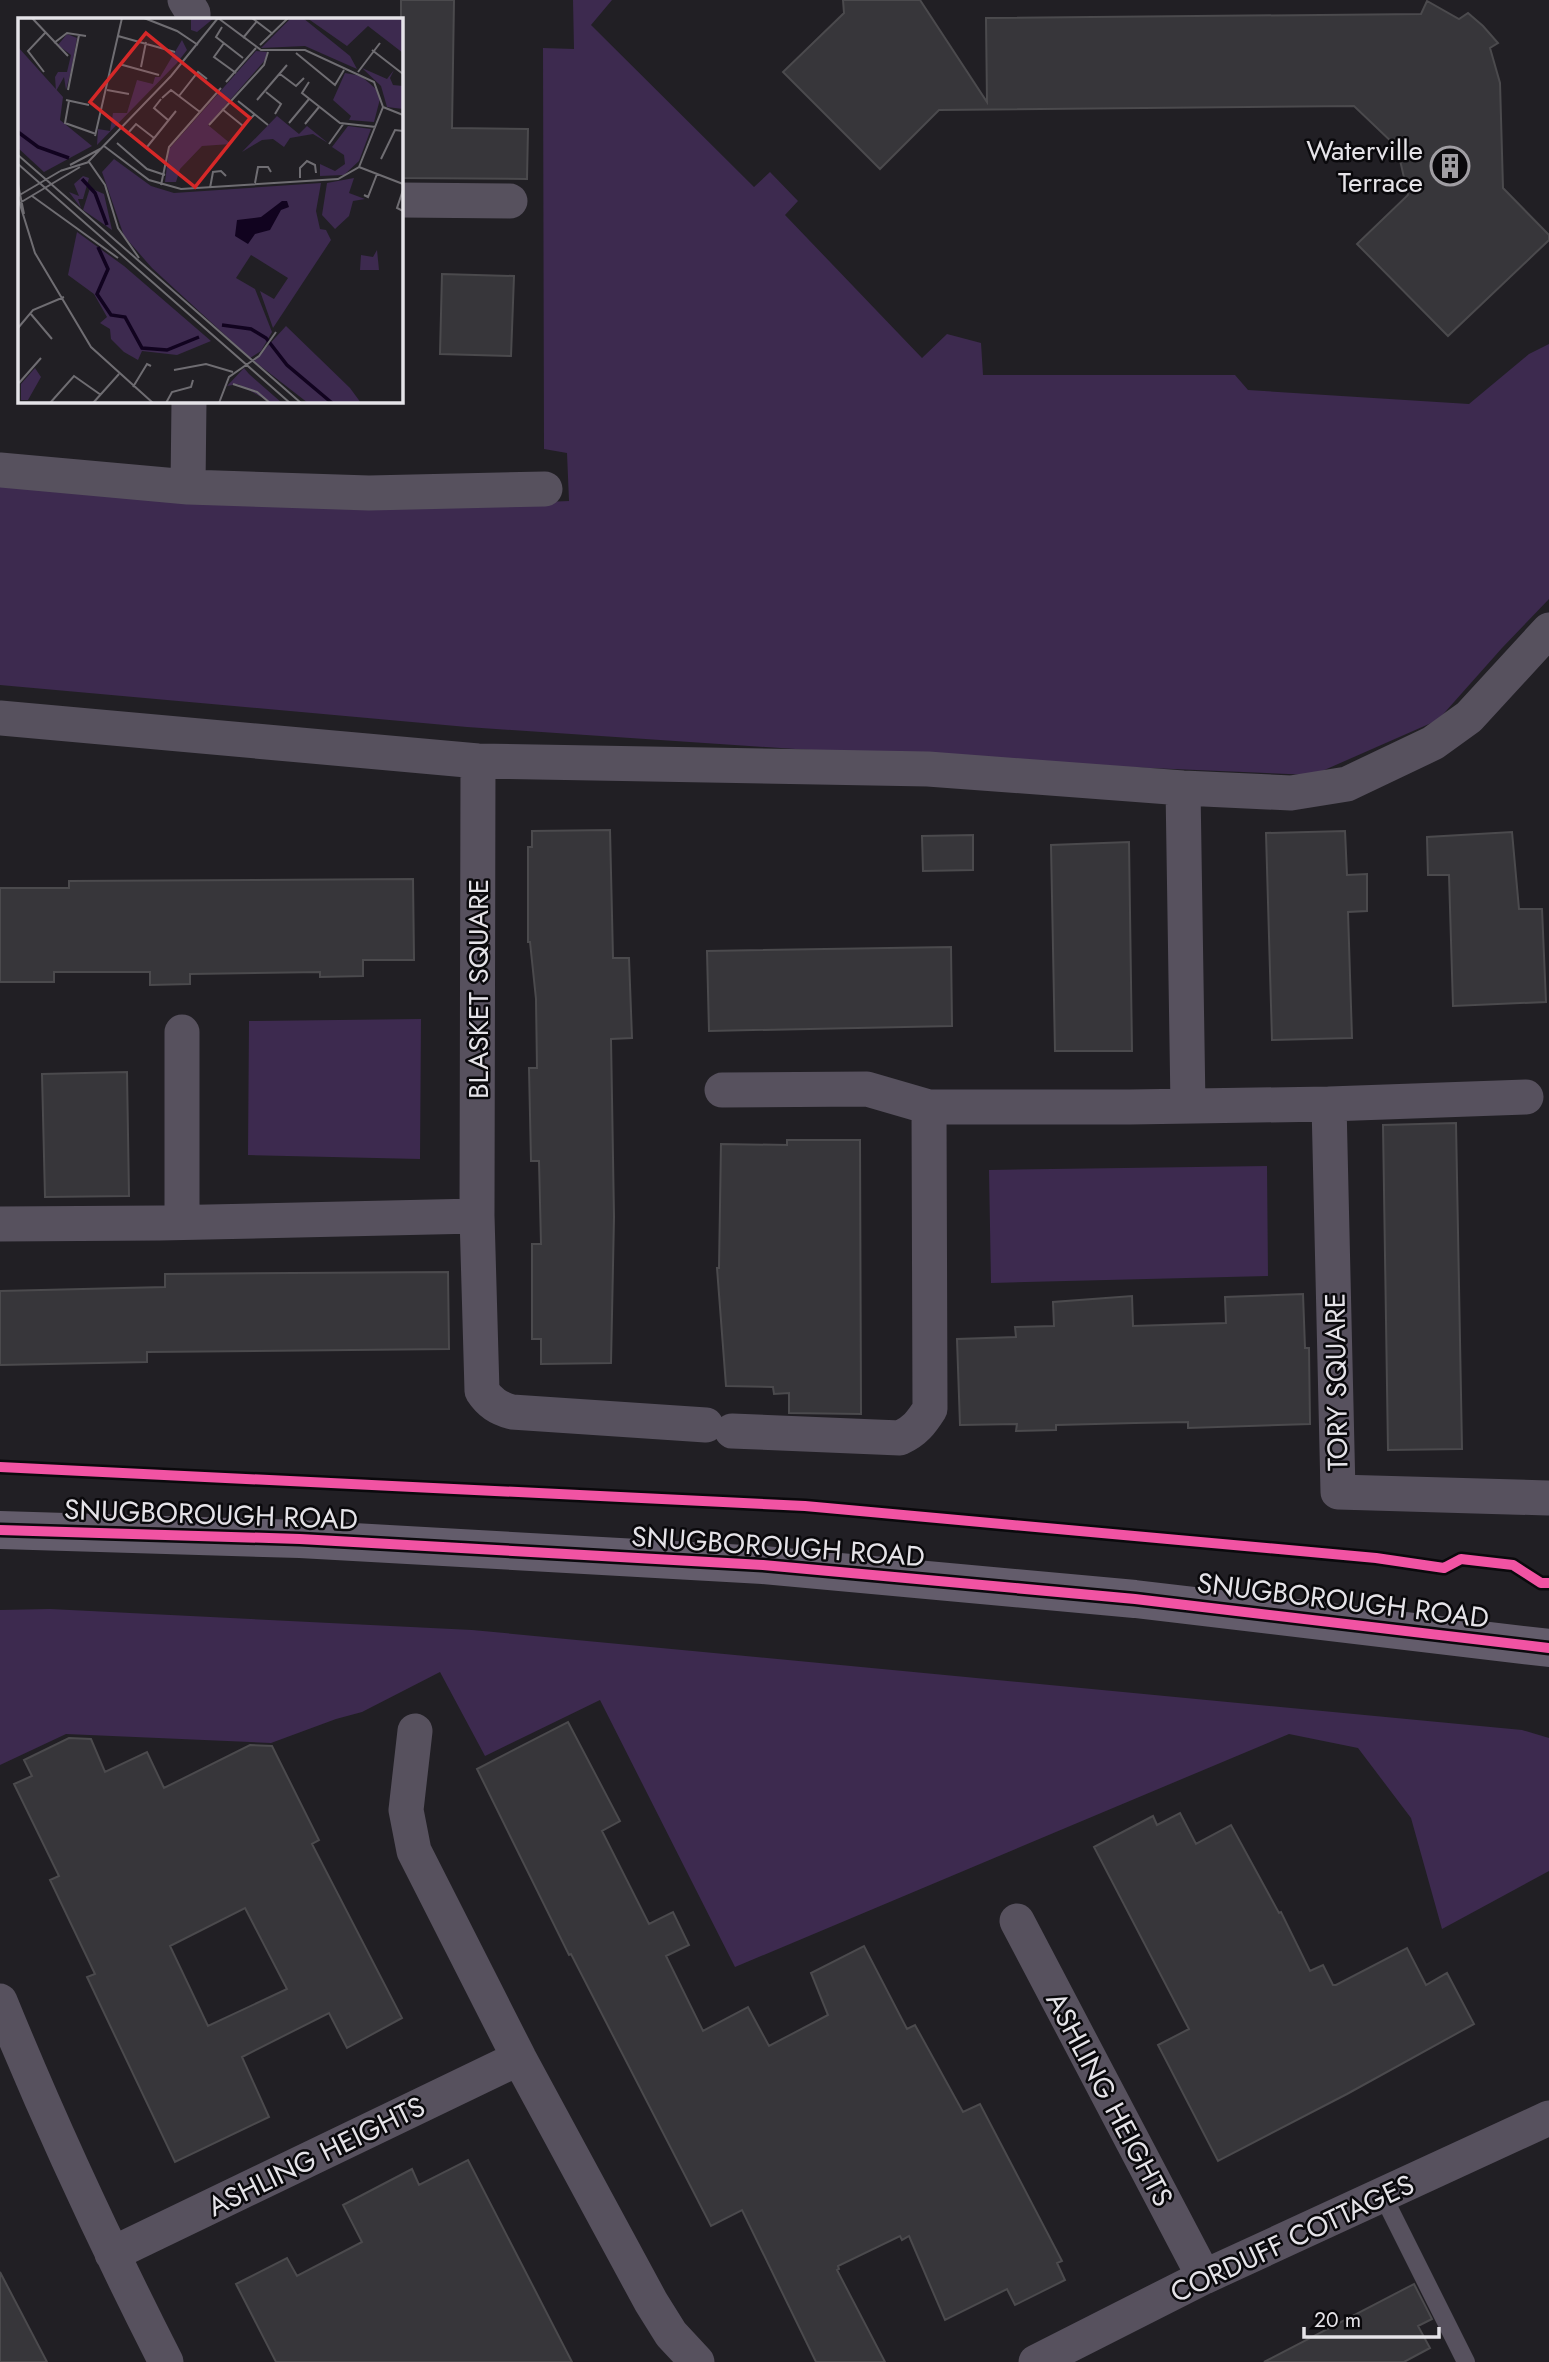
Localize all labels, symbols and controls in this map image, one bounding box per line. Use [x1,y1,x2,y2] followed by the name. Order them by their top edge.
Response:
[18,18,402,402] inset map
[1306,130,1423,203] place label: Waterville Terrace
[1429,145,1471,187] building icon: Waterville Terrace
[458,879,499,1099] street label: BLASKET SQUARE
[1314,1293,1359,1471] street label: TORY SQUARE
[63,1489,359,1540] street label: SNUGBOROUGH ROAD
[630,1516,926,1577] street label: SNUGBOROUGH ROAD
[1195,1562,1491,1639] street label: SNUGBOROUGH ROAD
[1036,1985,1183,2214] street label: ASHLING HEIGHTS
[201,2086,432,2227] street label: ASHLING HEIGHTS
[1164,2164,1421,2313] street label: CORDUFF COTTAGES
[1304,2296,1439,2340] scale bar
[1314,2305,1361,2335] text: 20 m

